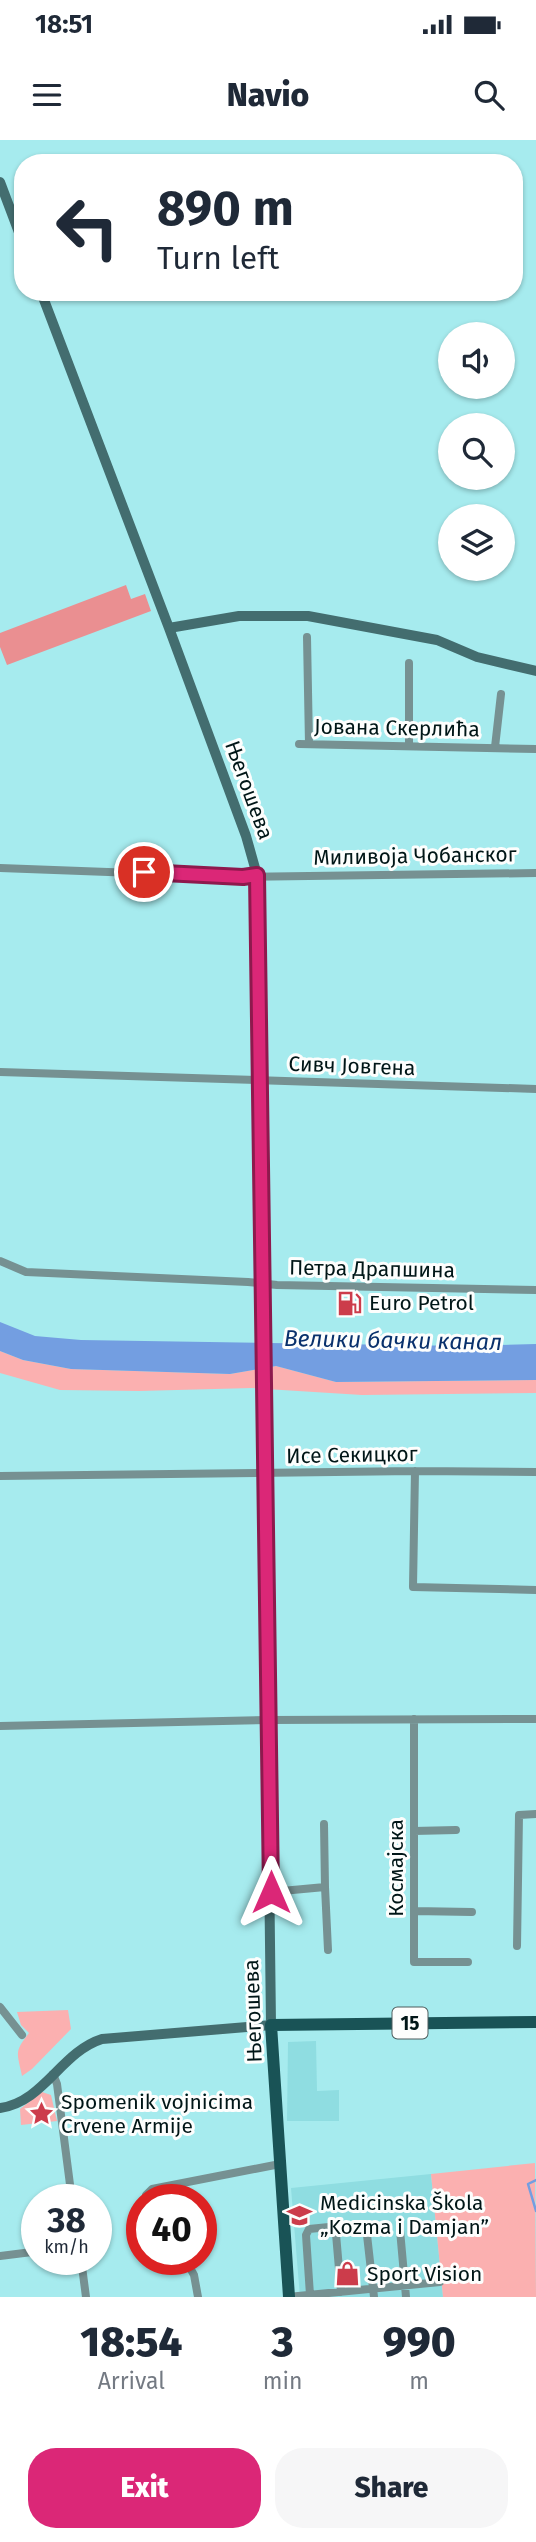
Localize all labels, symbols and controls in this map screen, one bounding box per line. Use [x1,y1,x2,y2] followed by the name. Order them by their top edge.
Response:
[35,9,93,40] text: 18:51
[28,76,66,114] icon: menu
[227,76,309,114] text: Navio
[470,76,508,114] icon: search
[157,179,294,238] text: 890 m
[42,182,133,273] icon: left
[157,239,279,277] text: Turn left
[438,322,515,581] map controls
[438,322,515,399] button: sound
[438,413,515,490] button: search
[438,504,515,581] button: layers
[314,714,480,742] street label: Јована Скерлића
[219,737,279,843] street label: Његошева
[313,841,517,871] street label: Миливоја Чобанског
[114,842,174,902] pin
[125,853,163,891] icon: arrive
[288,1051,416,1081] street label: Сивч Јовгена
[289,1255,455,1283] street label: Петра Драпшина
[335,1289,363,1317] fuel station icon: Euro Petrol
[369,1290,474,1316] place label: Euro Petrol
[284,1324,502,1356] water label: Велики бачки канал
[286,1441,418,1469] street label: Исе Секицког
[383,1819,409,1917] street label: Космајска
[234,1855,308,1929] position arrow
[238,1959,268,2063] street label: Његошева
[392,2008,428,2038] road number: 15
[61,2089,253,2139] place label: Spomenik vojnicima Crvene Armije
[27,2100,55,2128] place icon: Spomenik vojnicima Crvene Armije
[126,2184,217,2275] speed limit sign: 40
[320,2190,489,2240] place label: Medicinska Škola „Kozma i Damjan”
[47,2199,86,2241] text: 38
[286,2201,314,2229] school or university icon: Medicinska Škola „Kozma i Damjan”
[44,2236,89,2258] text: km/h
[333,2260,361,2288] shop icon: Sport Vision
[367,2261,482,2287] place label: Sport Vision
[80,2317,182,2367] text: 18:54
[272,2317,294,2367] text: 3
[383,2317,456,2367] text: 990
[98,2367,165,2395] text: Arrival
[263,2367,302,2395] text: min
[409,2367,429,2395] text: m
[28,2448,261,2528] button: Exit
[275,2448,508,2528] button: Share

